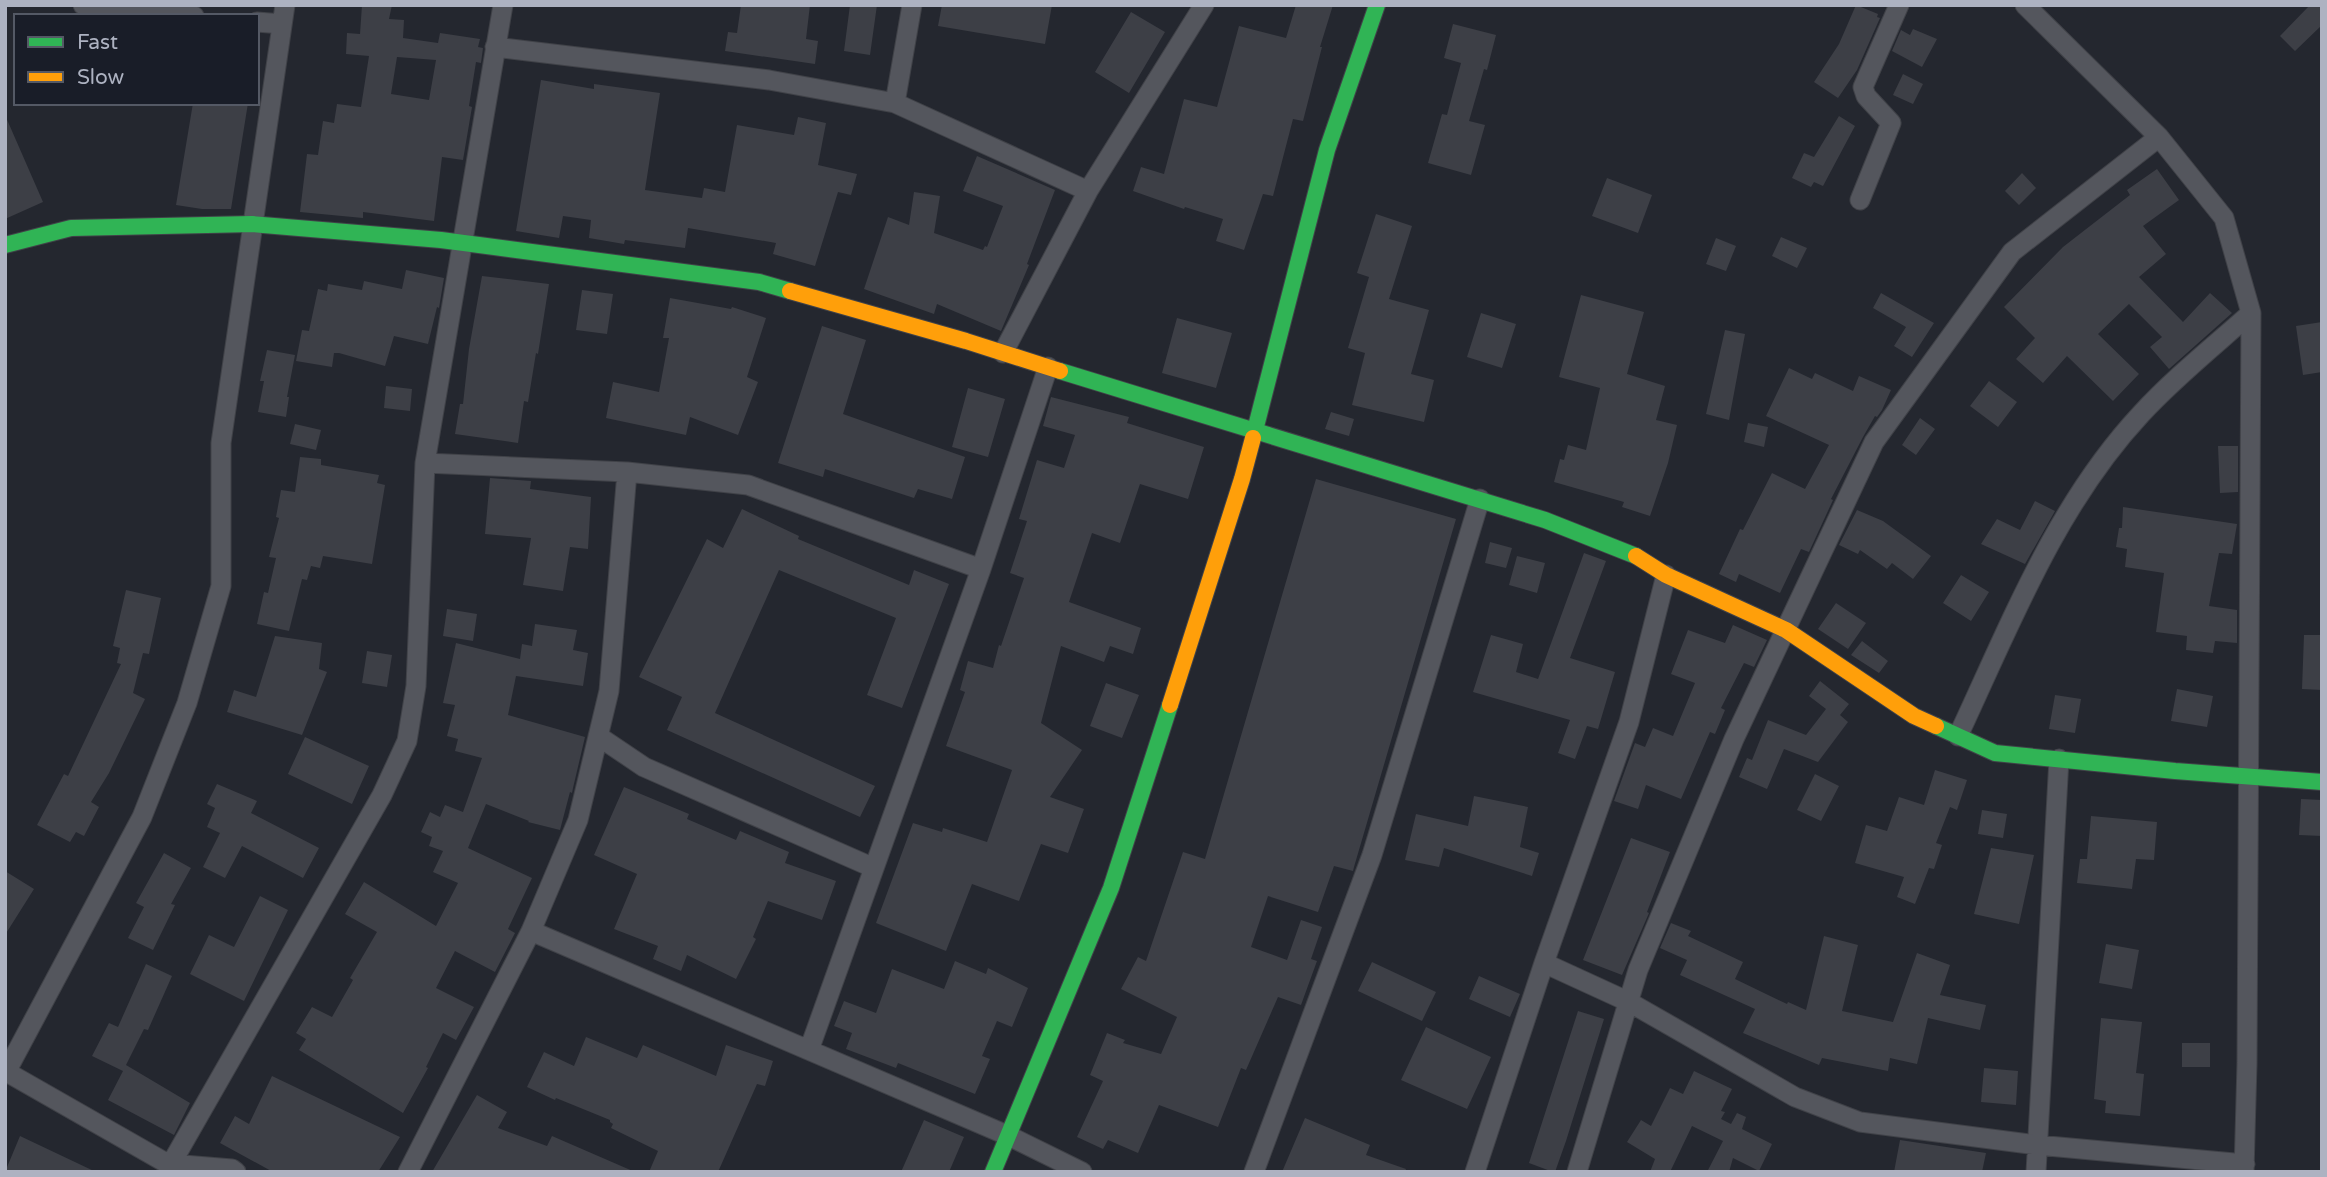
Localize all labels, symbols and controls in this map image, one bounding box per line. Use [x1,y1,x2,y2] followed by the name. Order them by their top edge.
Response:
[14,14,259,105] legend
[77,30,118,55] text: Fast
[77,65,125,90] text: Slow

